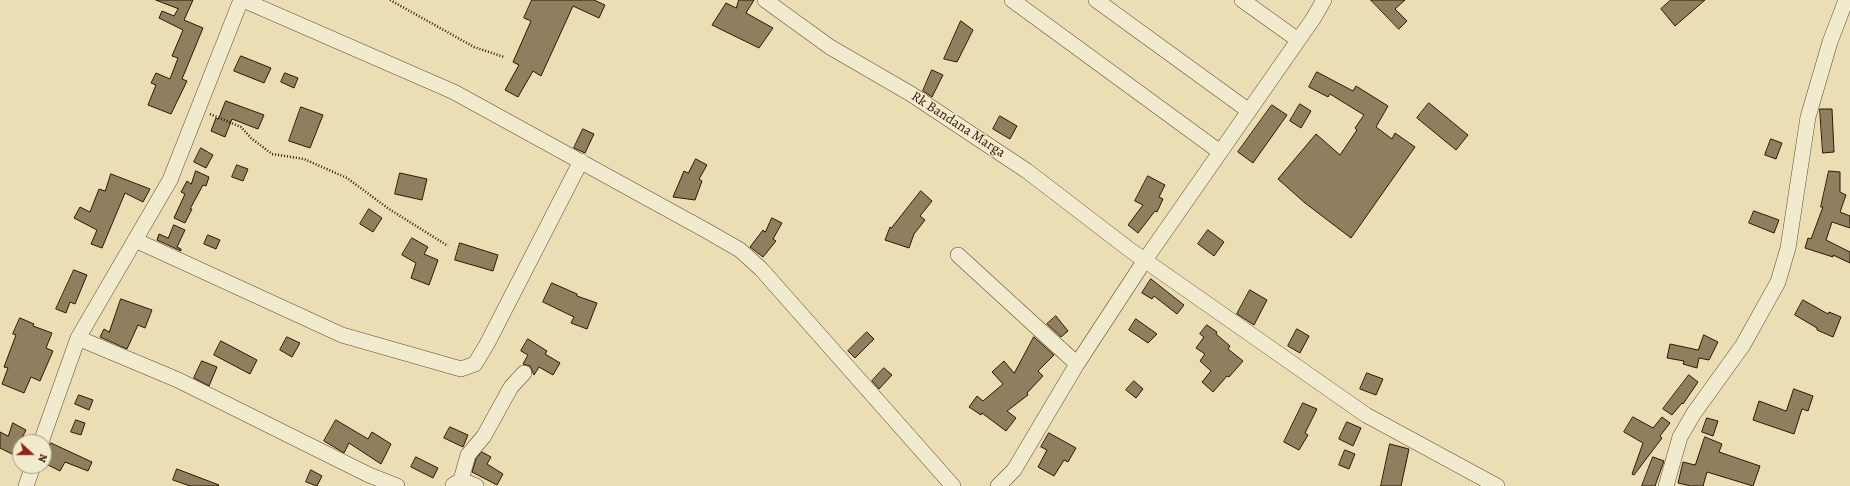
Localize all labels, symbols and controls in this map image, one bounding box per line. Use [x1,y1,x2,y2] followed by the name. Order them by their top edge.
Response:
[908,88,1008,162] street label: Rk Bandana Marga
[12,434,52,474] north arrow
[34,452,51,465] text: N

